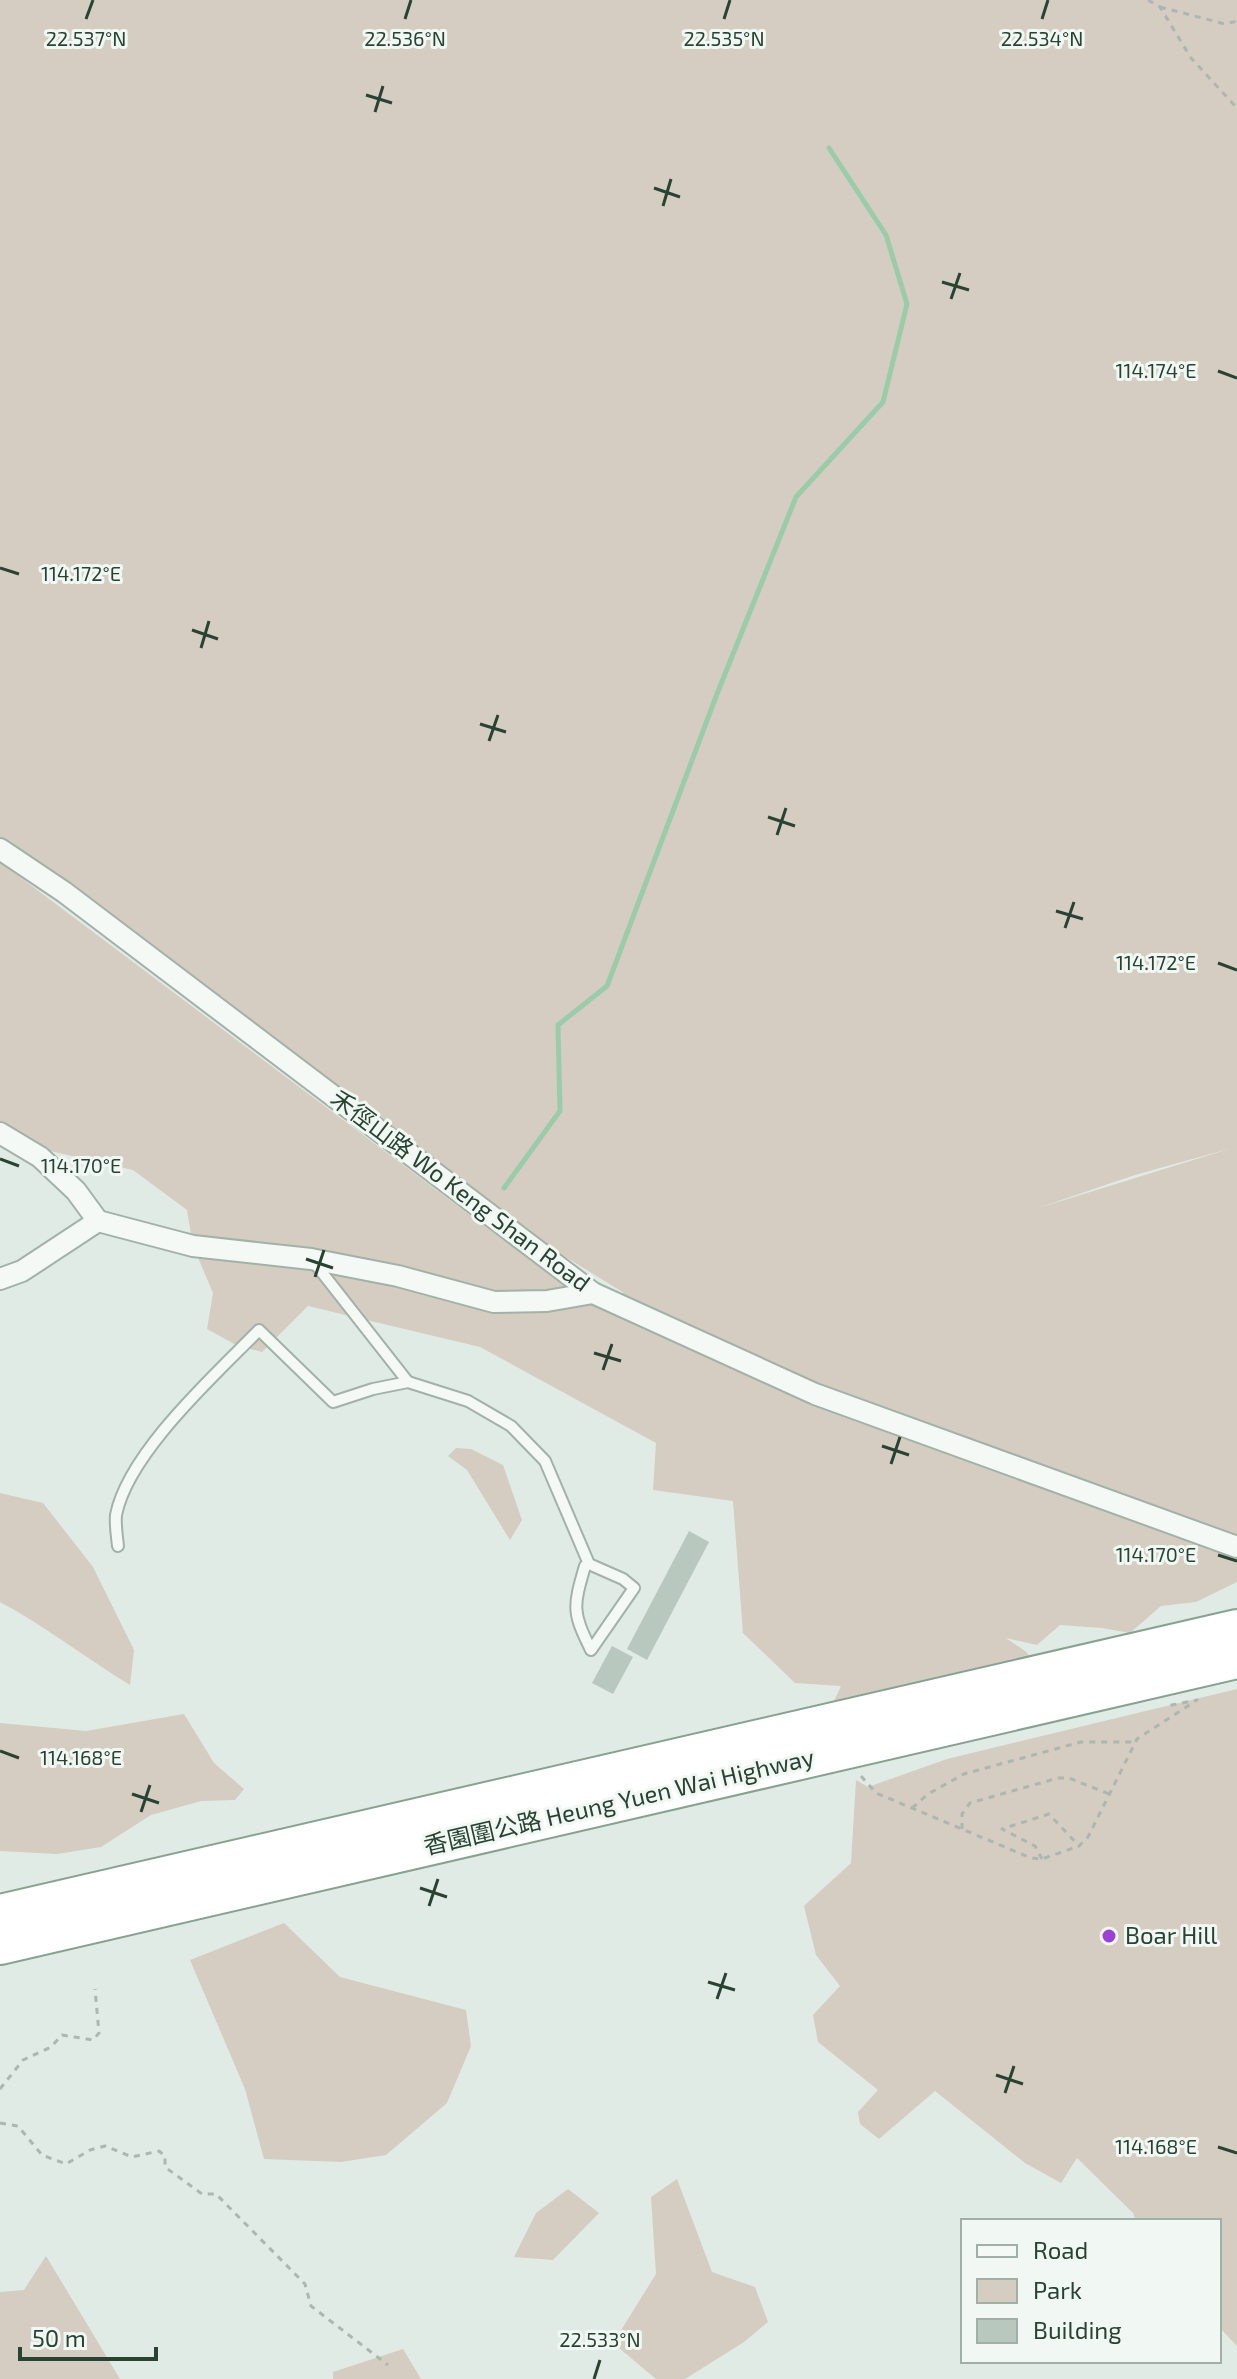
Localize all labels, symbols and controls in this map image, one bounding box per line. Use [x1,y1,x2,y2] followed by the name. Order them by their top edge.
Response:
[46,26,126,50] text: 22.537°N
[364,26,446,50] text: 22.536°N
[684,26,764,50] text: 22.535°N
[1001,26,1083,50] text: 22.534°N
[1116,358,1196,382] text: 114.174°E
[41,561,121,585] text: 114.172°E
[1116,950,1196,974] text: 114.172°E
[325,1083,596,1297] street label: 禾徑山路 Wo Keng Shan Road
[41,1153,121,1177] text: 114.170°E
[1116,1542,1196,1566] text: 114.170°E
[421,1741,817,1860] street label: 香園圍公路 Heung Yuen Wai Highway
[40,1745,122,1769] text: 114.168°E
[1125,1920,1217,1949] place label: Boar Hill
[1100,1927,1118,1945] marker: Boar Hill
[1115,2134,1197,2158] text: 114.168°E
[961,2219,1221,2363] legend
[1033,2235,1088,2264] text: Road
[1033,2275,1082,2304] text: Park
[20,2311,156,2361] scale bar
[1033,2315,1122,2344] text: Building
[32,2323,86,2352] text: 50 m
[559,2327,641,2351] text: 22.533°N

